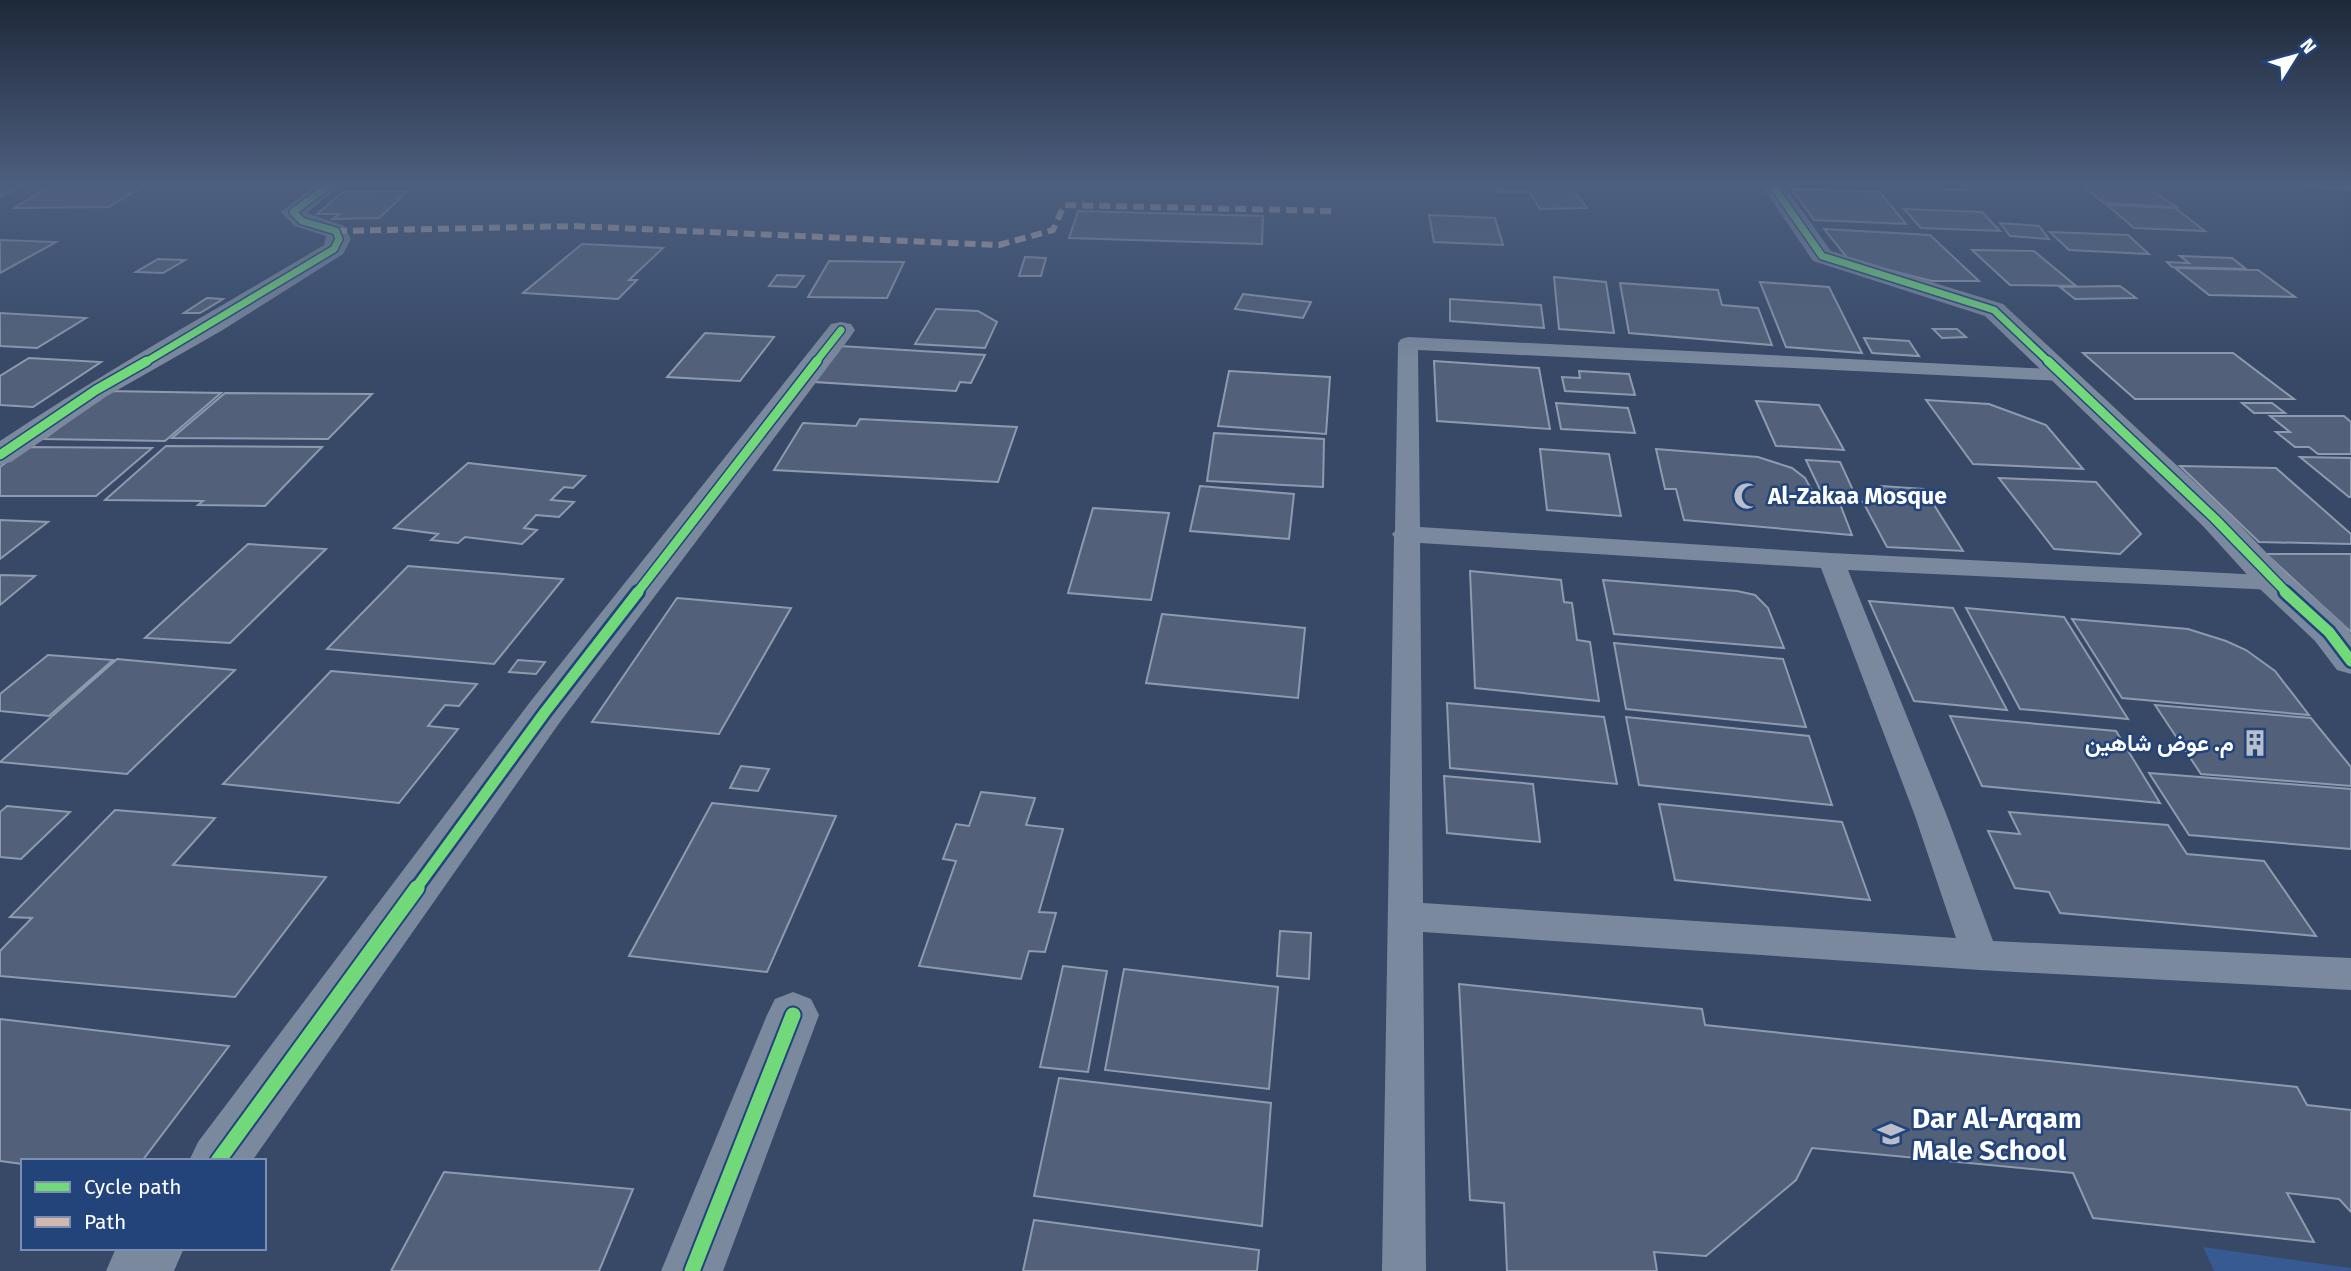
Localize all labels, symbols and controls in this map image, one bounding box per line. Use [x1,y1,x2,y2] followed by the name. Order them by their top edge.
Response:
[2260,21,2330,91] north arrow
[2295,34,2321,58] text: N
[1732,481,1762,511] mosque icon: Al-Zakaa Mosque
[1767,482,1947,510] place label: Al-Zakaa Mosque
[2240,728,2270,758] building icon: م. عوض شاهين
[2085,729,2234,758] place label: م. عوض شاهين
[1912,1102,2082,1167] place label: Dar Al-Arqam Male School
[1876,1119,1906,1149] school or university icon: Dar Al-Arqam Male School
[21,1159,266,1250] legend
[84,1174,182,1200] text: Cycle path
[84,1209,126,1235] text: Path

